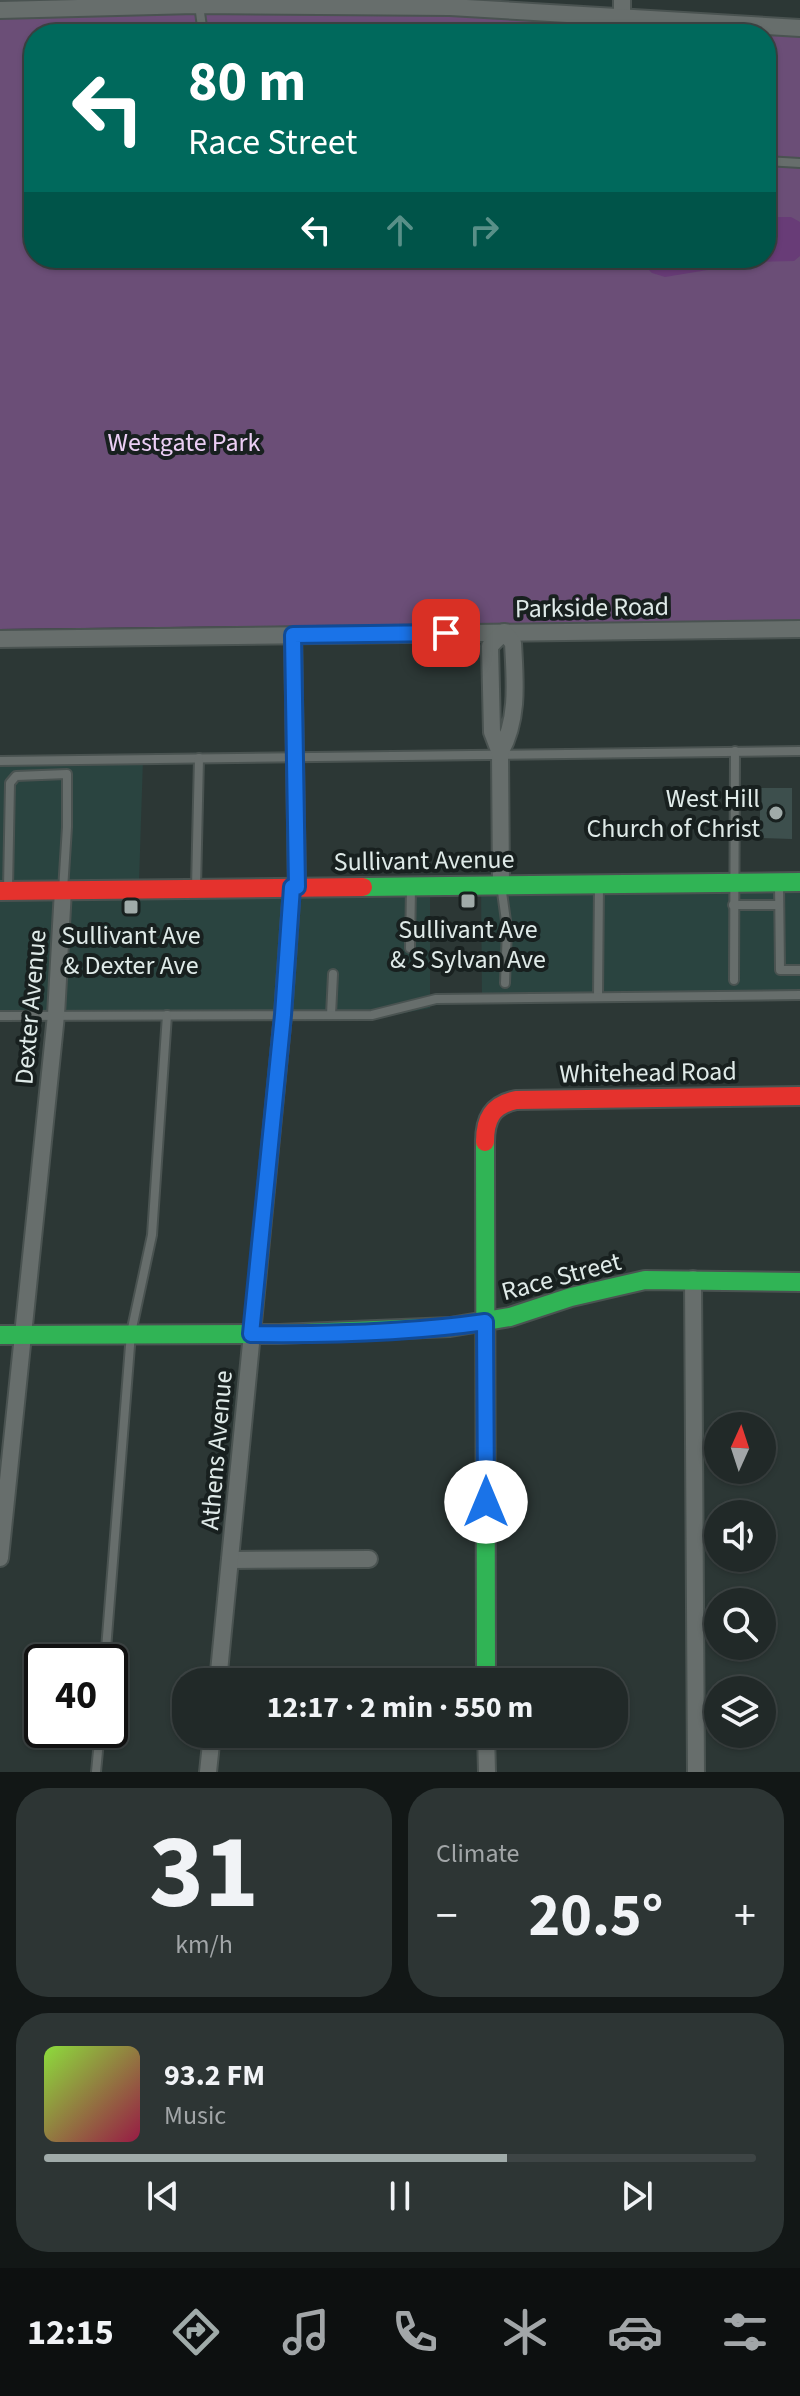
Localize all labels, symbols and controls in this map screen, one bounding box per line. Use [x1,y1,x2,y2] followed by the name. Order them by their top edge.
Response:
[188,43,306,122] text: 80 m
[56,56,160,160] icon: left
[188,117,357,168] text: Race Street
[294,208,338,252] icon: left
[378,208,422,252] icon: ahead
[462,208,506,252] icon: right
[108,424,261,461] park label: Westgate Park
[515,588,669,627] street label: Parkside Road
[412,599,480,667] pin
[424,611,468,655] icon: arrive
[587,780,760,847] place label: West Hill Church of Christ
[767,804,785,822] marker: West Hill Church of Christ
[333,840,515,881] street label: Sullivant Avenue
[459,892,477,910] marker: Sullivant Ave & S Sylvan Ave
[122,898,140,916] marker: Sullivant Ave & Dexter Ave
[390,911,546,978] place label: Sullivant Ave & S Sylvan Ave
[61,917,201,984] place label: Sullivant Ave & Dexter Ave
[5,928,56,1086] street label: Dexter Avenue
[559,1052,737,1093] street label: Whitehead Road
[497,1243,625,1310] street label: Race Street
[191,1369,242,1531] street label: Athens Avenue
[704,1412,776,1484] north arrow
[704,1412,776,1748] map controls
[444,1460,528,1544] position arrow
[704,1500,776,1572] button: sound
[704,1588,776,1660] button: search
[24,1644,128,1748] speed limit sign: 40
[704,1676,776,1748] button: layers
[267,1686,533,1729] text: 12:17 · 2 min · 550 m
[149,1800,259,1948] text: 31
[436,1835,520,1872] text: Climate
[529,1874,663,1959] text: 20.5°
[436,1885,458,1948] text: −
[734,1885,756,1948] text: +
[175,1926,233,1963] text: km/h
[164,2054,265,2097] text: 93.2 FM
[164,2097,226,2134] text: Music
[141,2174,185,2218] icon: previous
[378,2174,422,2218] icon: pause
[615,2174,659,2218] icon: next
[168,2304,224,2360] icon: directions
[278,2304,334,2360] icon: music
[387,2304,443,2360] icon: phone
[497,2304,553,2360] icon: climate
[607,2304,663,2360] icon: car
[717,2304,773,2360] icon: filters
[27,2307,114,2358] text: 12:15

